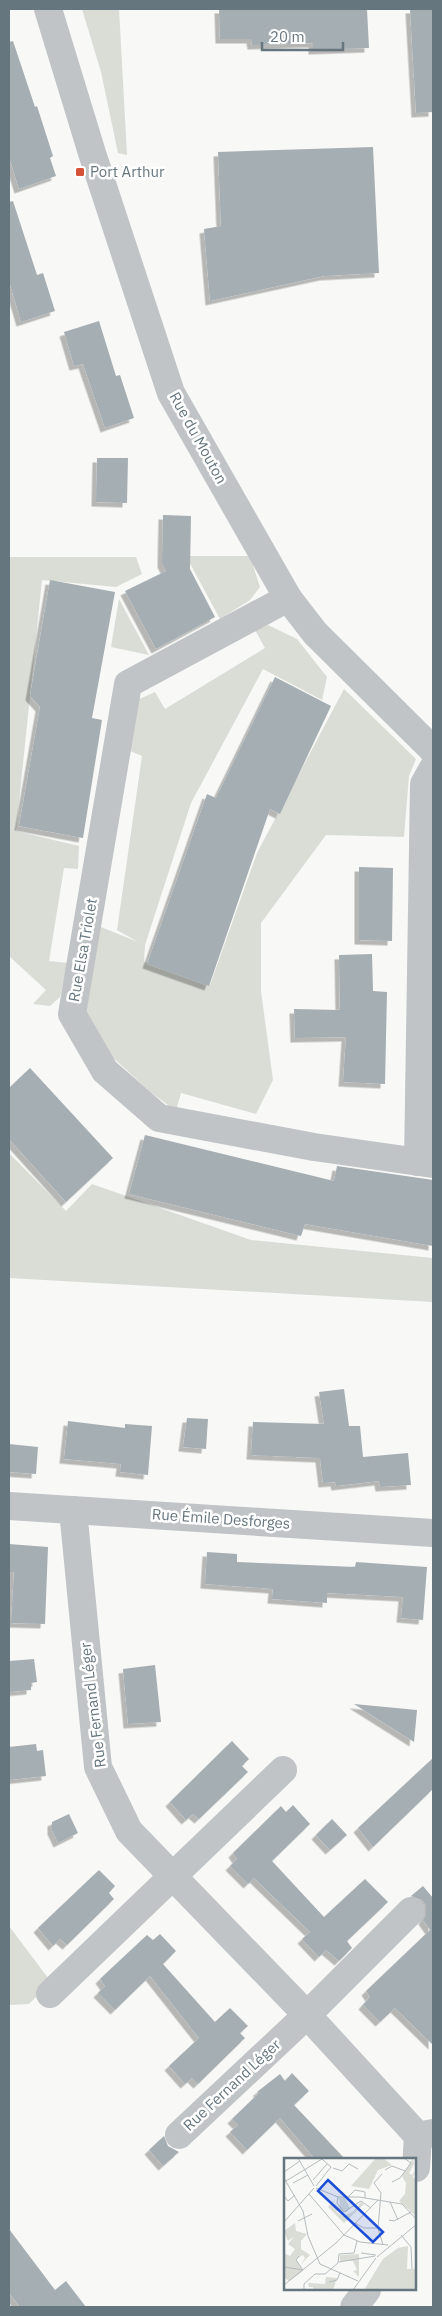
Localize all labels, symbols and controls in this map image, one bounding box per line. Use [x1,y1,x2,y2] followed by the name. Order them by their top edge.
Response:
[262,20,343,52] scale bar
[270,27,305,46] text: 20 m
[90,162,165,181] place label: Port Arthur
[74,166,86,178] marker: Port Arthur
[165,389,231,487] street label: Rue du Mouton
[64,897,101,1003] street label: Rue Elsa Triolet
[151,1504,291,1533] street label: Rue Émile Desforges
[75,1641,110,1769] street label: Rue Fernand Léger
[179,2034,285,2135] street label: Rue Fernand Léger
[284,2158,417,2291] inset map

